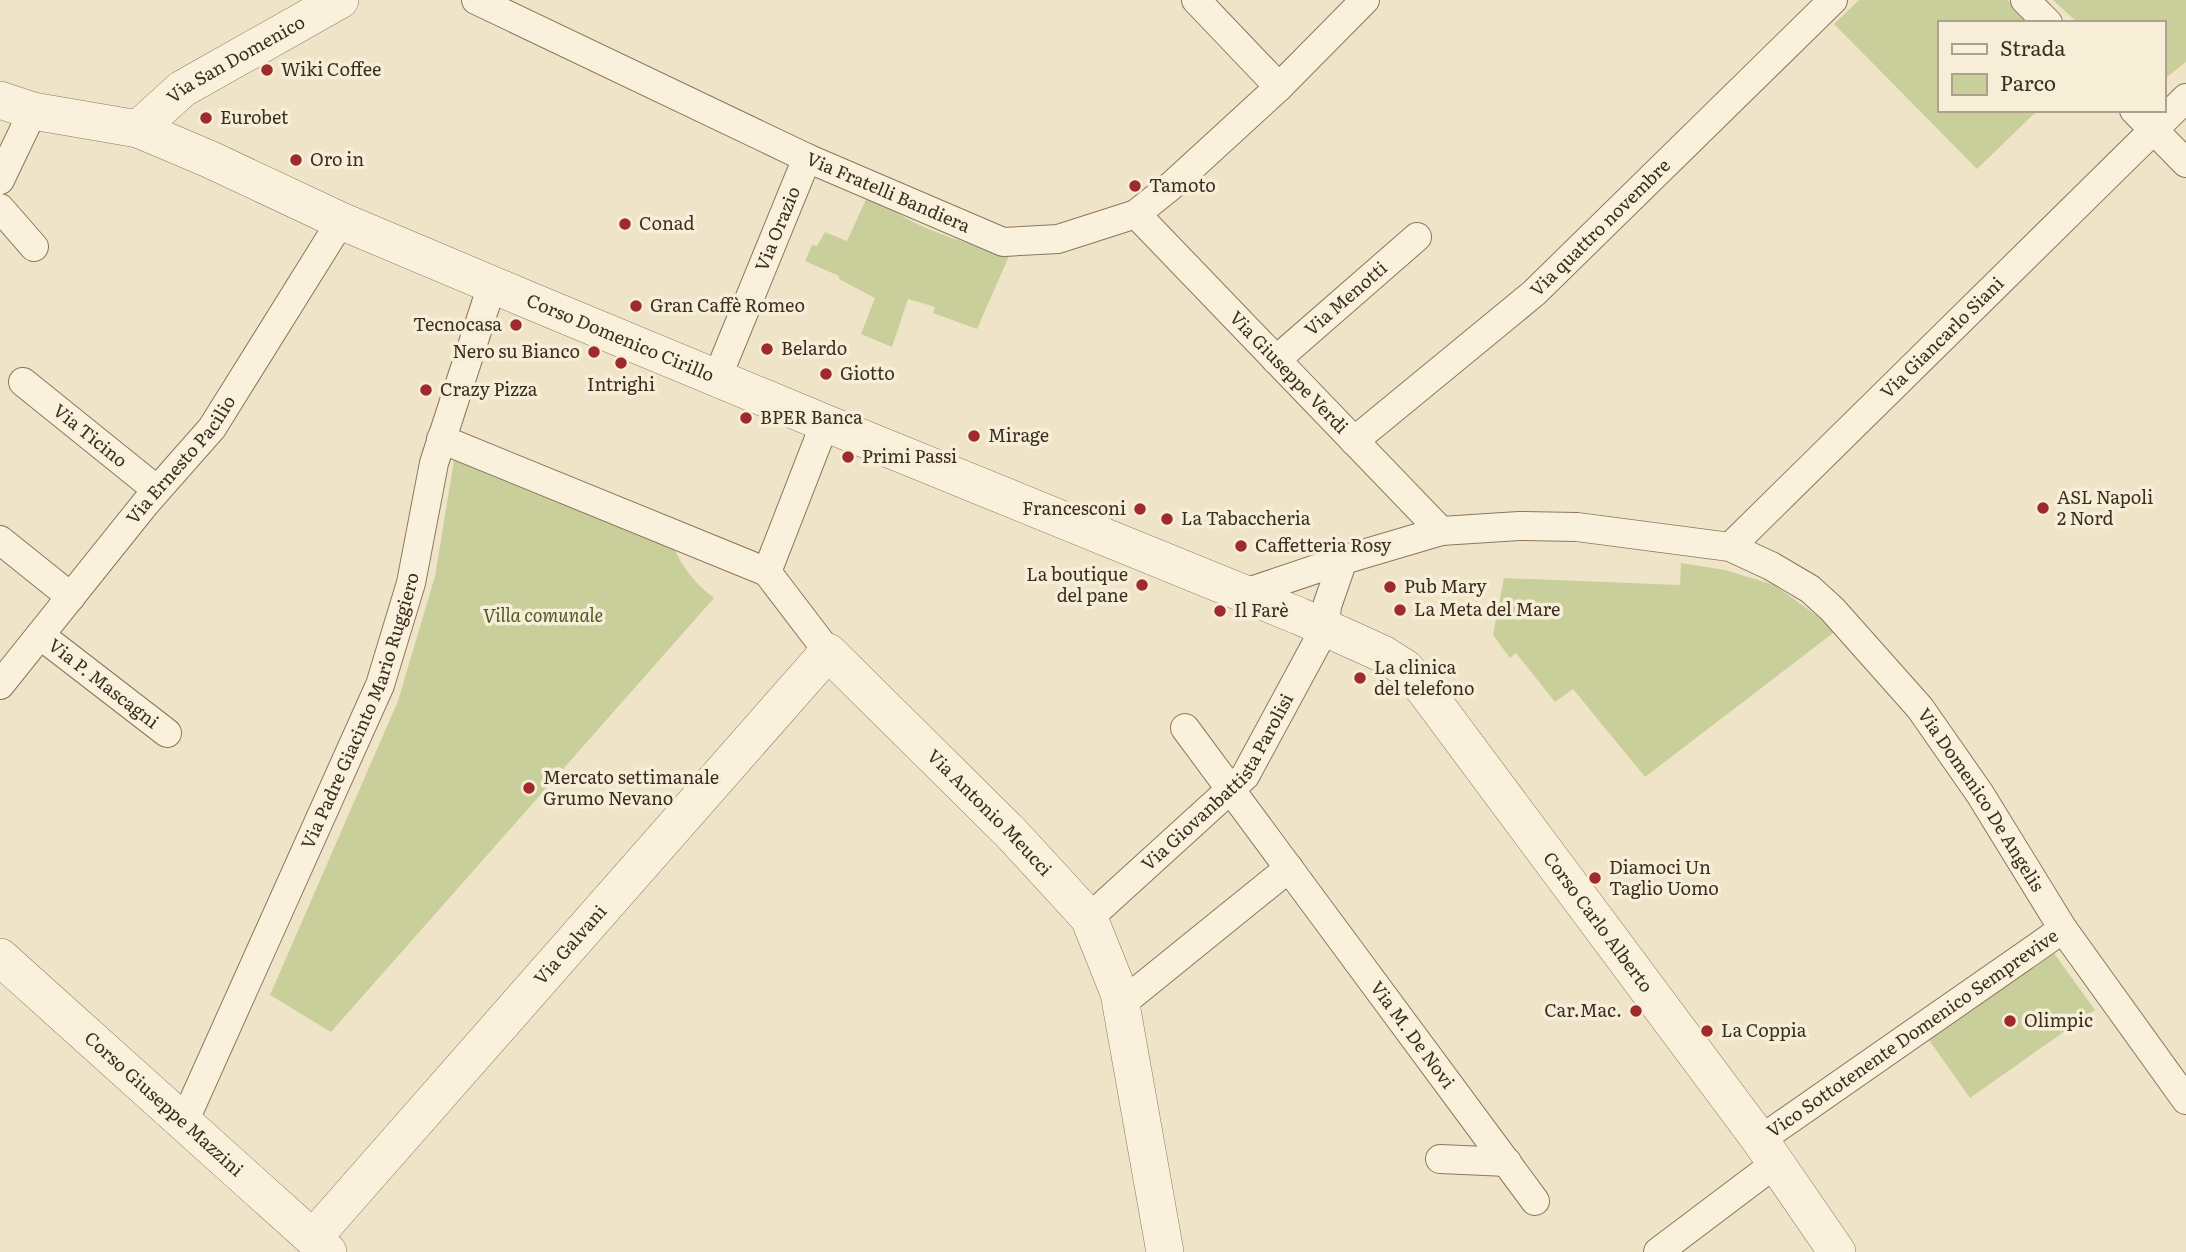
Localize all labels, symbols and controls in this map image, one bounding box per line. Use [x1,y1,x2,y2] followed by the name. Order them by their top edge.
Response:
[160,7,310,109] street label: Via San Domenico
[1938,21,2165,112] legend
[2000,31,2066,62] text: Strada
[281,55,381,82] place label: Wiki Coffee
[259,62,275,78] marker: Wiki Coffee
[2000,66,2056,97] text: Parco
[220,103,289,130] place label: Eurobet
[198,110,214,126] marker: Eurobet
[802,144,975,239] street label: Via Fratelli Bandiera
[310,145,364,172] place label: Oro in
[288,152,304,168] marker: Oro in
[1523,152,1676,302] street label: Via quattro novembre
[1149,171,1216,198] place label: Tamoto
[1127,178,1143,194] marker: Tamoto
[747,182,806,275] street label: Via Orazio
[639,209,694,236] place label: Conad
[617,216,633,232] marker: Conad
[1298,254,1392,341] street label: Via Menotti
[1873,270,2009,404] street label: Via Giancarlo Siani
[523,286,719,388] street label: Corso Domenico Cirillo
[650,291,805,318] place label: Gran Caffè Romeo
[628,298,644,314] marker: Gran Caffè Romeo
[1224,304,1355,439] street label: Via Giuseppe Verdi
[413,310,502,337] place label: Tecnocasa
[508,317,524,333] marker: Tecnocasa
[781,334,847,361] place label: Belardo
[453,337,580,364] place label: Nero su Bianco
[759,341,775,357] marker: Belardo
[586,344,602,360] marker: Nero su Bianco
[613,355,629,371] marker: Intrighi
[840,359,895,386] place label: Giotto
[818,366,834,382] marker: Giotto
[587,370,655,397] place label: Intrighi
[440,375,538,402] place label: Crazy Pizza
[418,382,434,398] marker: Crazy Pizza
[119,389,241,530] street label: Via Ernesto Pacilio
[48,396,134,473] street label: Via Ticino
[760,403,863,430] place label: BPER Banca
[738,410,754,426] marker: BPER Banca
[988,421,1049,448] place label: Mirage
[966,428,982,444] marker: Mirage
[862,442,957,469] place label: Primi Passi
[840,449,856,465] marker: Primi Passi
[2057,483,2153,531] place label: ASL Napoli 2 Nord
[1022,494,1126,521] place label: Francesconi
[2035,500,2051,516] marker: ASL Napoli 2 Nord
[1132,501,1148,517] marker: Francesconi
[1181,504,1311,531] place label: La Tabaccheria
[1159,511,1175,527] marker: La Tabaccheria
[1255,531,1392,558] place label: Caffetteria Rosy
[1233,538,1249,554] marker: Caffetteria Rosy
[1026,560,1128,608] place label: La boutique del pane
[293,570,425,853] street label: Via Padre Giacinto Mario Ruggiero
[1404,572,1487,599] place label: Pub Mary
[1134,577,1150,593] marker: La boutique del pane
[1382,579,1398,595] marker: Pub Mary
[1414,595,1560,622] place label: La Meta del Mare
[1234,596,1289,623] place label: Il Farè
[483,601,603,628] park label: Villa comunale
[1392,602,1408,618] marker: La Meta del Mare
[1212,603,1228,619] marker: Il Farè
[43,631,165,734] street label: Via P. Mascagni
[1374,653,1475,701] place label: La clinica del telefono
[1352,670,1368,686] marker: La clinica del telefono
[1134,688,1299,876] street label: Via Giovanbattista Parolisi
[1912,702,2052,896] street label: Via Domenico De Angelis
[922,742,1059,881] street label: Via Antonio Meucci
[543,763,719,811] place label: Mercato settimanale Grumo Nevano
[521,780,537,796] marker: Mercato settimanale Grumo Nevano
[1538,845,1660,997] street label: Corso Carlo Alberto
[1609,853,1719,901] place label: Diamoci Un Taglio Uomo
[1587,870,1603,886] marker: Diamoci Un Taglio Uomo
[527,898,612,990] street label: Via Galvani
[1761,921,2063,1143] street label: Vico Sottotenente Domenico Semprevive
[1365,975,1462,1094] street label: Via M. De Novi
[1544,996,1622,1023] place label: Car.Mac.
[1628,1003,1644,1019] marker: Car.Mac.
[2024,1006,2093,1033] place label: Olimpic
[2002,1013,2018,1029] marker: Olimpic
[1721,1016,1807,1043] place label: La Coppia
[1699,1023,1715,1039] marker: La Coppia
[79,1024,250,1182] street label: Corso Giuseppe Mazzini

